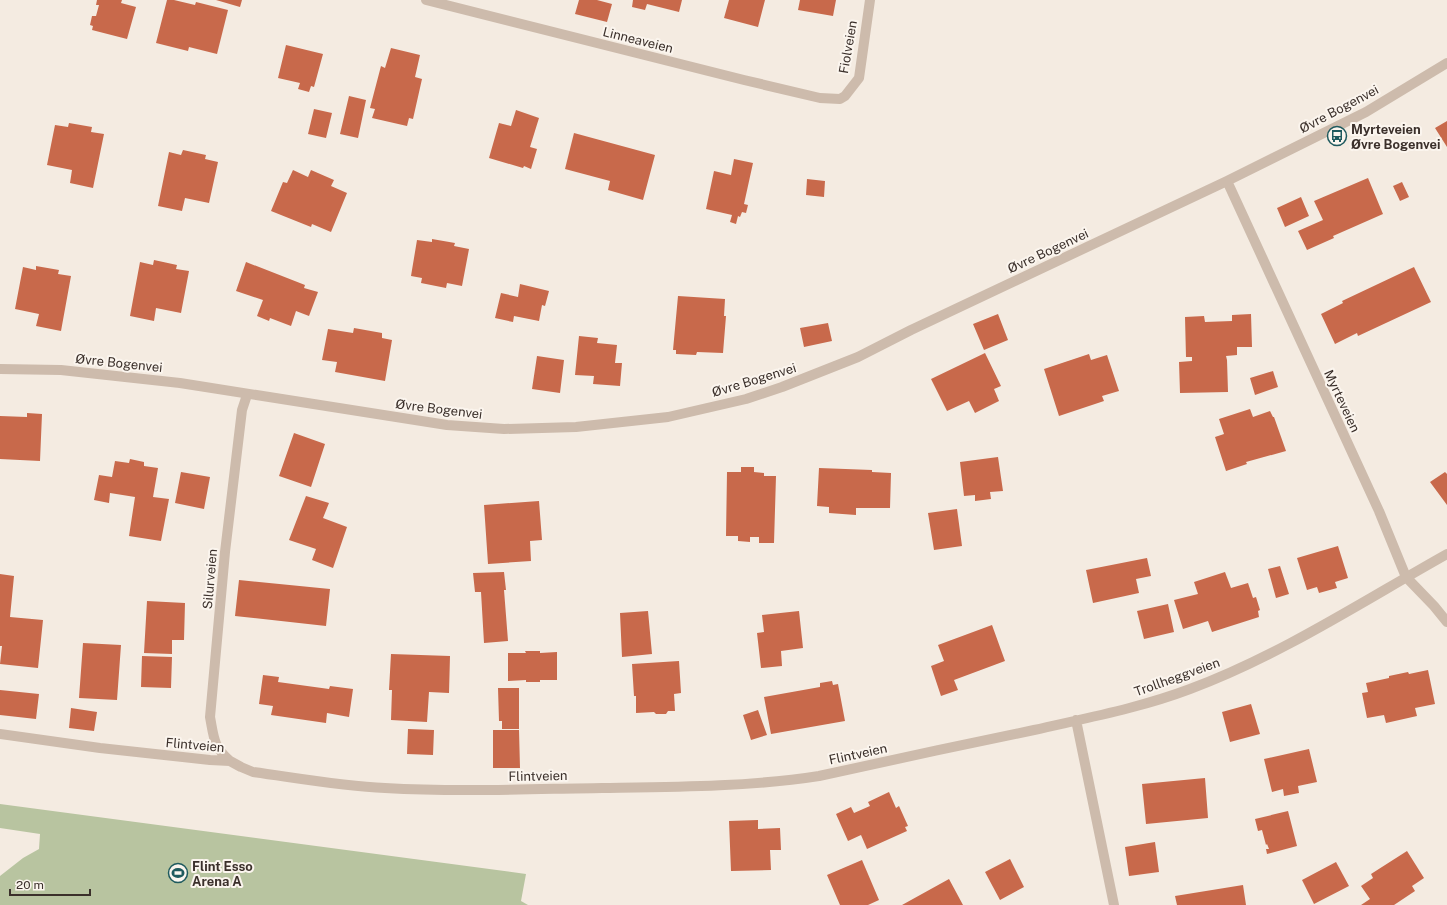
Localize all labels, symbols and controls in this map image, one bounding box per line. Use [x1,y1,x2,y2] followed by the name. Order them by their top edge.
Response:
[836,19,860,75] street label: Fiolveien
[601,24,675,56] street label: Linneaveien
[1297,82,1381,136] street label: Øvre Bogenvei
[1351,122,1440,152] place label: Myrteveien Øvre Bogenvei
[1326,125,1348,147] bus stop icon: Myrteveien Øvre Bogenvei
[1005,226,1091,276] street label: Øvre Bogenvei
[75,351,163,375] street label: Øvre Bogenvei
[710,360,798,400] street label: Øvre Bogenvei
[1321,367,1363,435] street label: Myrteveien
[395,396,483,422] street label: Øvre Bogenvei
[200,548,220,610] street label: Silurveien
[1132,655,1222,699] street label: Trollheggveien
[165,735,225,755] street label: Flintveien
[828,741,888,767] street label: Flintveien
[508,768,568,784] street label: Flintveien
[192,859,253,889] place label: Flint Esso Arena A
[167,862,189,884] sports icon: Flint Esso Arena A
[10,871,90,897] scale bar
[16,878,44,892] text: 20 m

